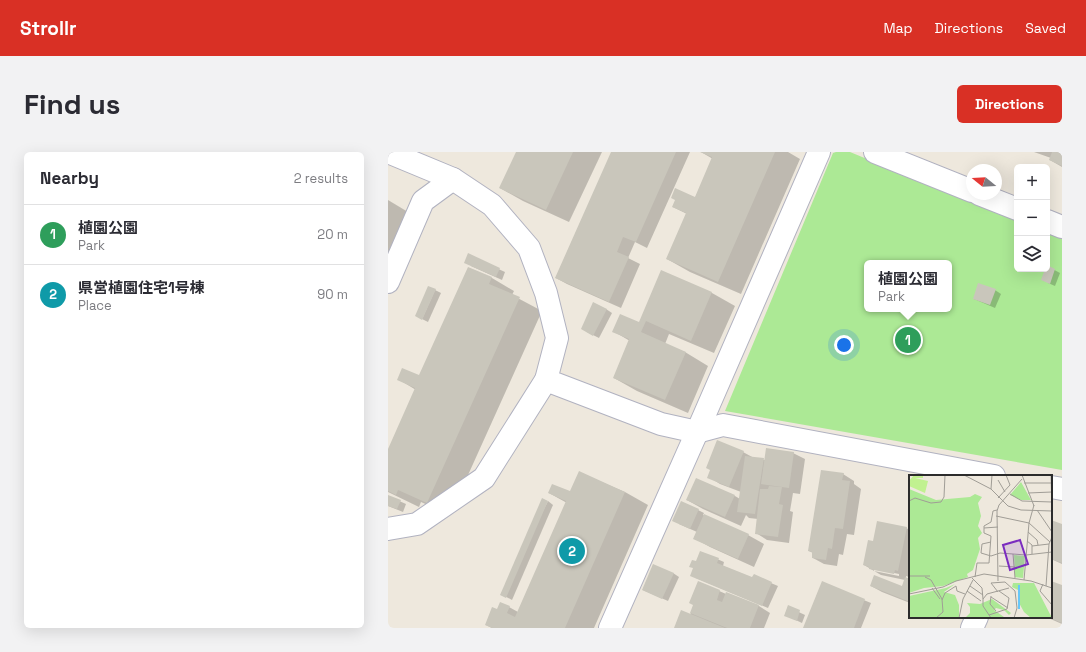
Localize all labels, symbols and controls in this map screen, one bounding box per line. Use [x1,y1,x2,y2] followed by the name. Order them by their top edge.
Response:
[20,16,77,41] text: Strollr
[883,19,913,37] text: Map
[935,19,1003,37] text: Directions
[1025,19,1066,37] text: Saved
[957,85,1062,123] button: Directions
[24,86,121,122] text: Find us
[966,164,1002,200] north arrow
[1014,164,1050,272] map controls
[1014,164,1050,200] button: +
[40,167,99,189] text: Nearby
[294,170,348,187] text: 2 results
[1014,200,1050,236] button: −
[78,218,138,237] text: 植園公園
[50,226,56,243] text: 1
[317,226,348,243] text: 20 m
[1014,236,1050,272] button: layers
[78,237,105,254] text: Park
[864,260,952,312] popup
[878,269,938,288] text: 植園公園
[78,278,205,297] text: 県営植園住宅1号棟
[49,286,57,303] text: 2
[317,286,348,303] text: 90 m
[878,288,905,305] text: Park
[78,297,112,314] text: Place
[895,325,921,355] pin: 1
[834,335,854,355] your location
[909,475,1052,618] inset map
[559,536,585,566] pin: 2

